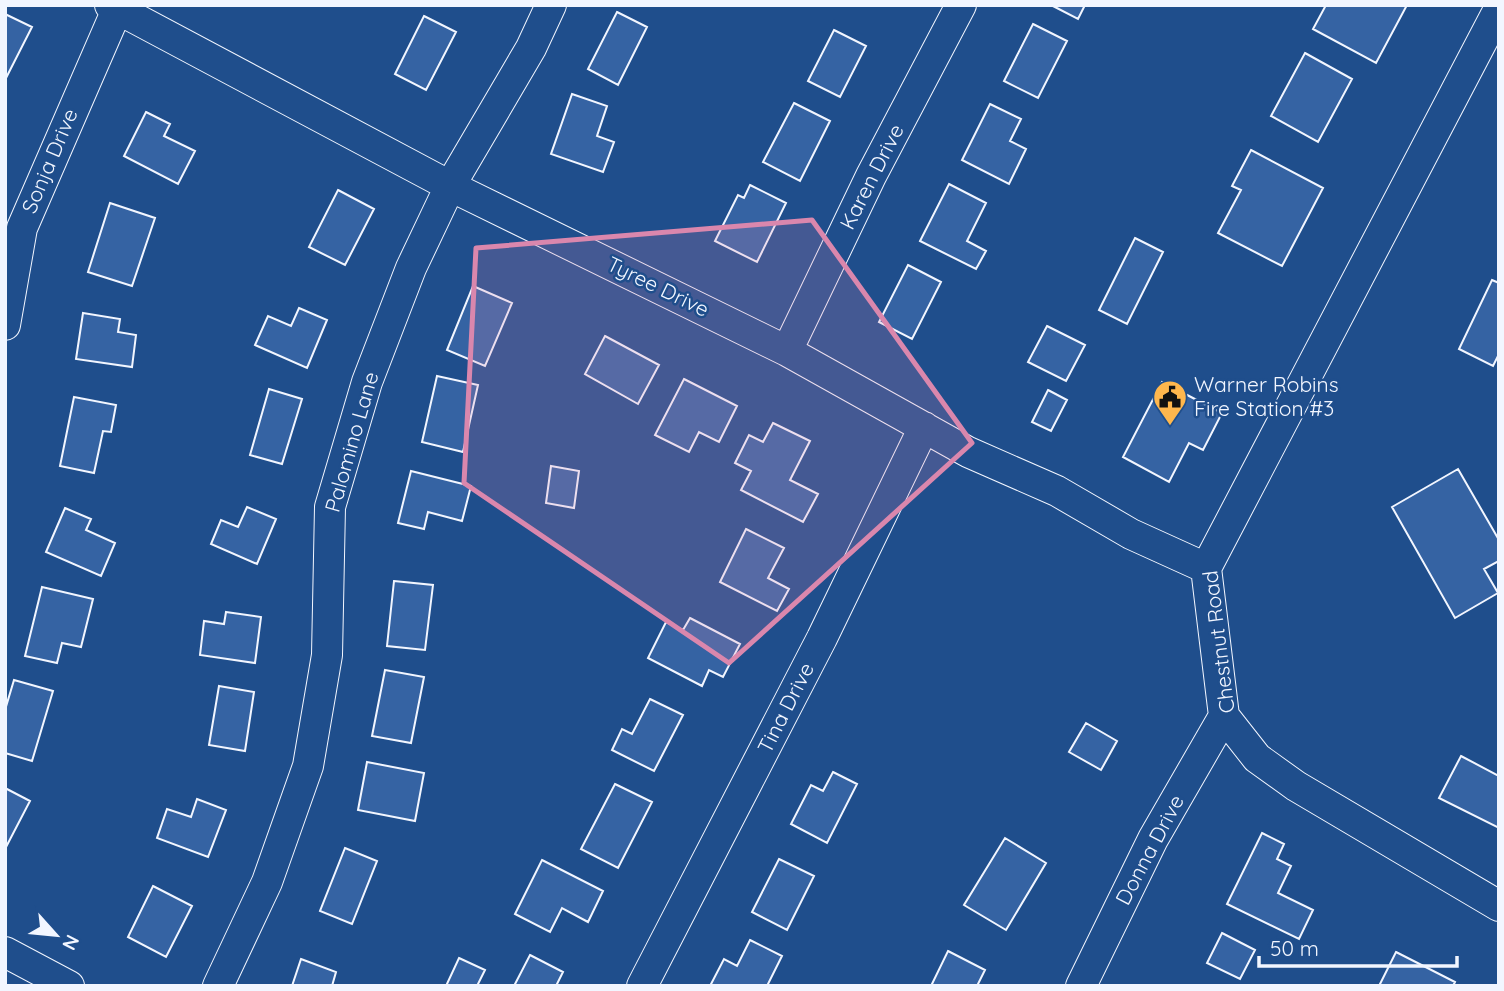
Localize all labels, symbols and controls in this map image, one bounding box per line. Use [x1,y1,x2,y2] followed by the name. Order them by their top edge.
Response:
[15,104,83,217] street label: Sonja Drive
[833,119,909,234] street label: Karen Drive
[603,250,714,322] street label: Tyree Drive
[319,369,383,515] street label: Palomino Lane
[1194,371,1339,421] place label: Warner Robins Fire Station #3
[1151,378,1189,427] public building icon: Warner Robins Fire Station #3
[1196,569,1240,715] street label: Chestnut Road
[751,658,819,757] street label: Tina Drive
[1109,790,1189,909] street label: Donna Drive
[21,900,91,970] north arrow
[1259,925,1457,969] scale bar
[57,931,85,954] text: N
[1270,935,1319,961] text: 50 m

